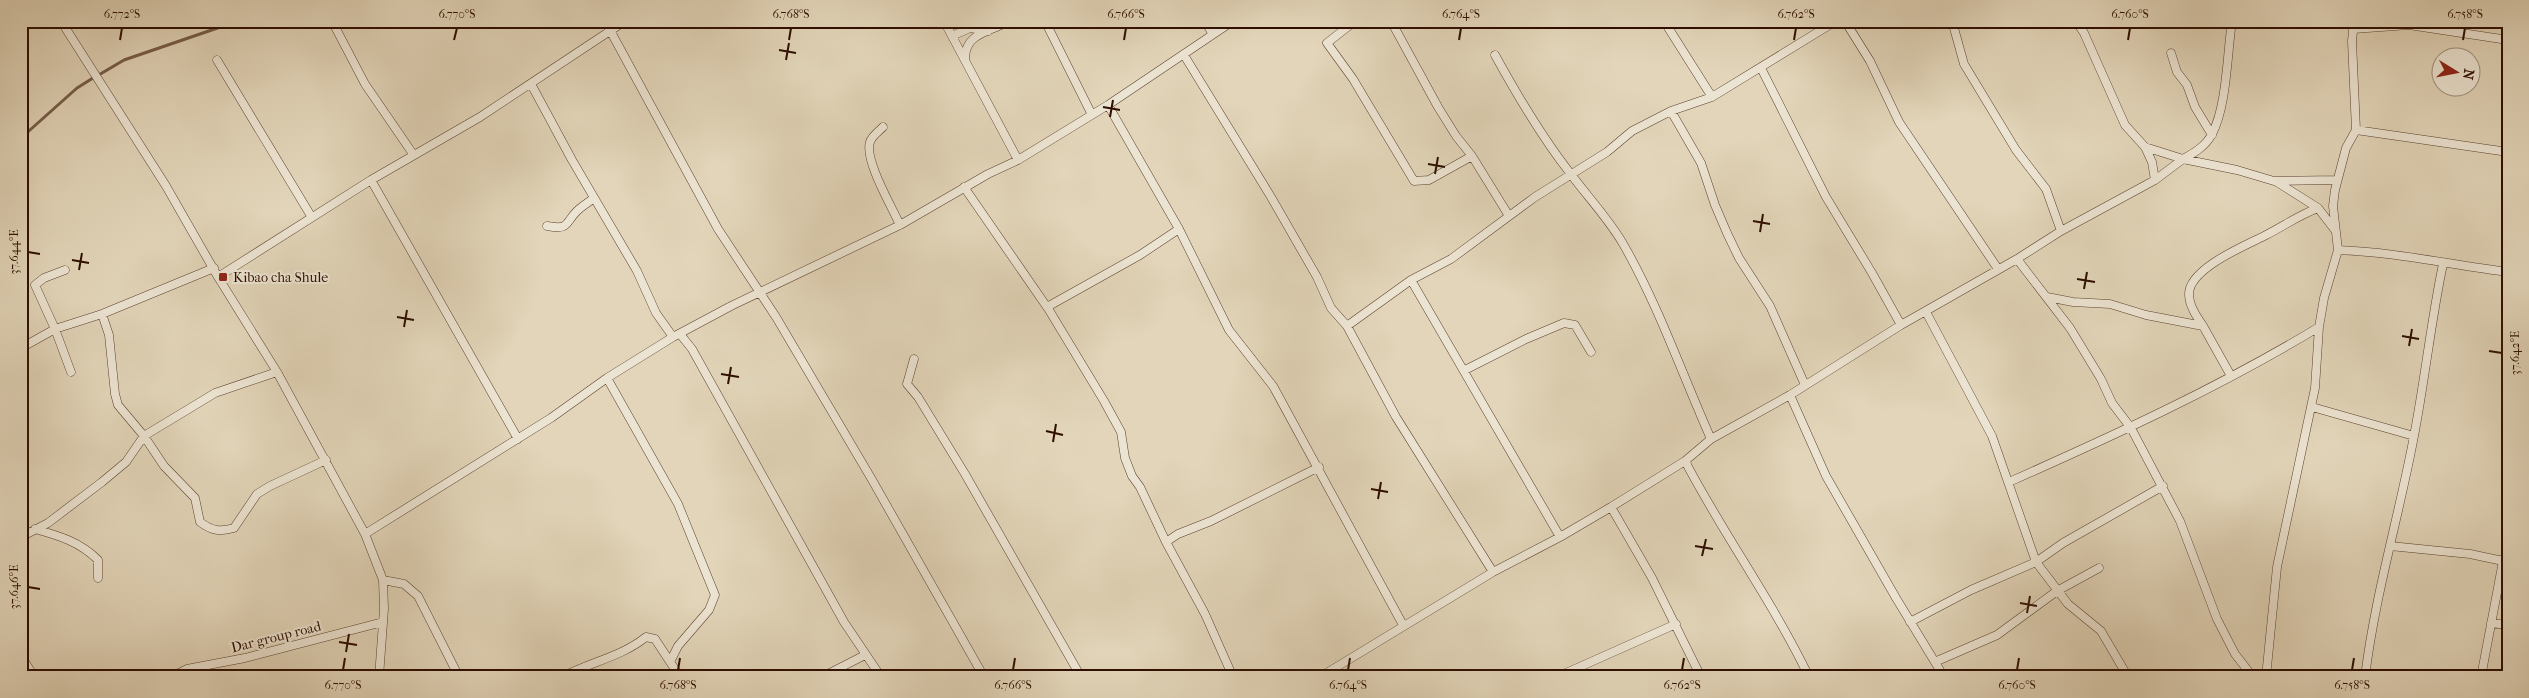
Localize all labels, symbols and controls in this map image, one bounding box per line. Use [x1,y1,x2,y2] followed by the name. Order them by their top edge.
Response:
[104,7,140,21] text: 6.772°S
[439,7,475,21] text: 6.770°S
[772,7,810,21] text: 6.768°S
[1107,7,1145,21] text: 6.766°S
[1442,7,1480,21] text: 6.764°S
[1777,7,1815,21] text: 6.762°S
[2111,7,2149,21] text: 6.760°S
[2447,7,2483,21] text: 6.758°S
[2432,48,2482,98] north arrow
[2459,67,2478,81] text: N
[7,229,21,275] text: 37.644°E
[233,269,328,286] place label: Kibao cha Shule
[217,271,229,283] marker: Kibao cha Shule
[2508,331,2522,375] text: 37.642°E
[7,565,21,609] text: 37.646°E
[229,618,323,656] street label: Dar group road
[325,678,361,692] text: 6.770°S
[659,678,697,692] text: 6.768°S
[994,678,1032,692] text: 6.766°S
[1329,678,1367,692] text: 6.764°S
[1663,678,1701,692] text: 6.762°S
[1998,678,2036,692] text: 6.760°S
[2334,678,2370,692] text: 6.758°S

